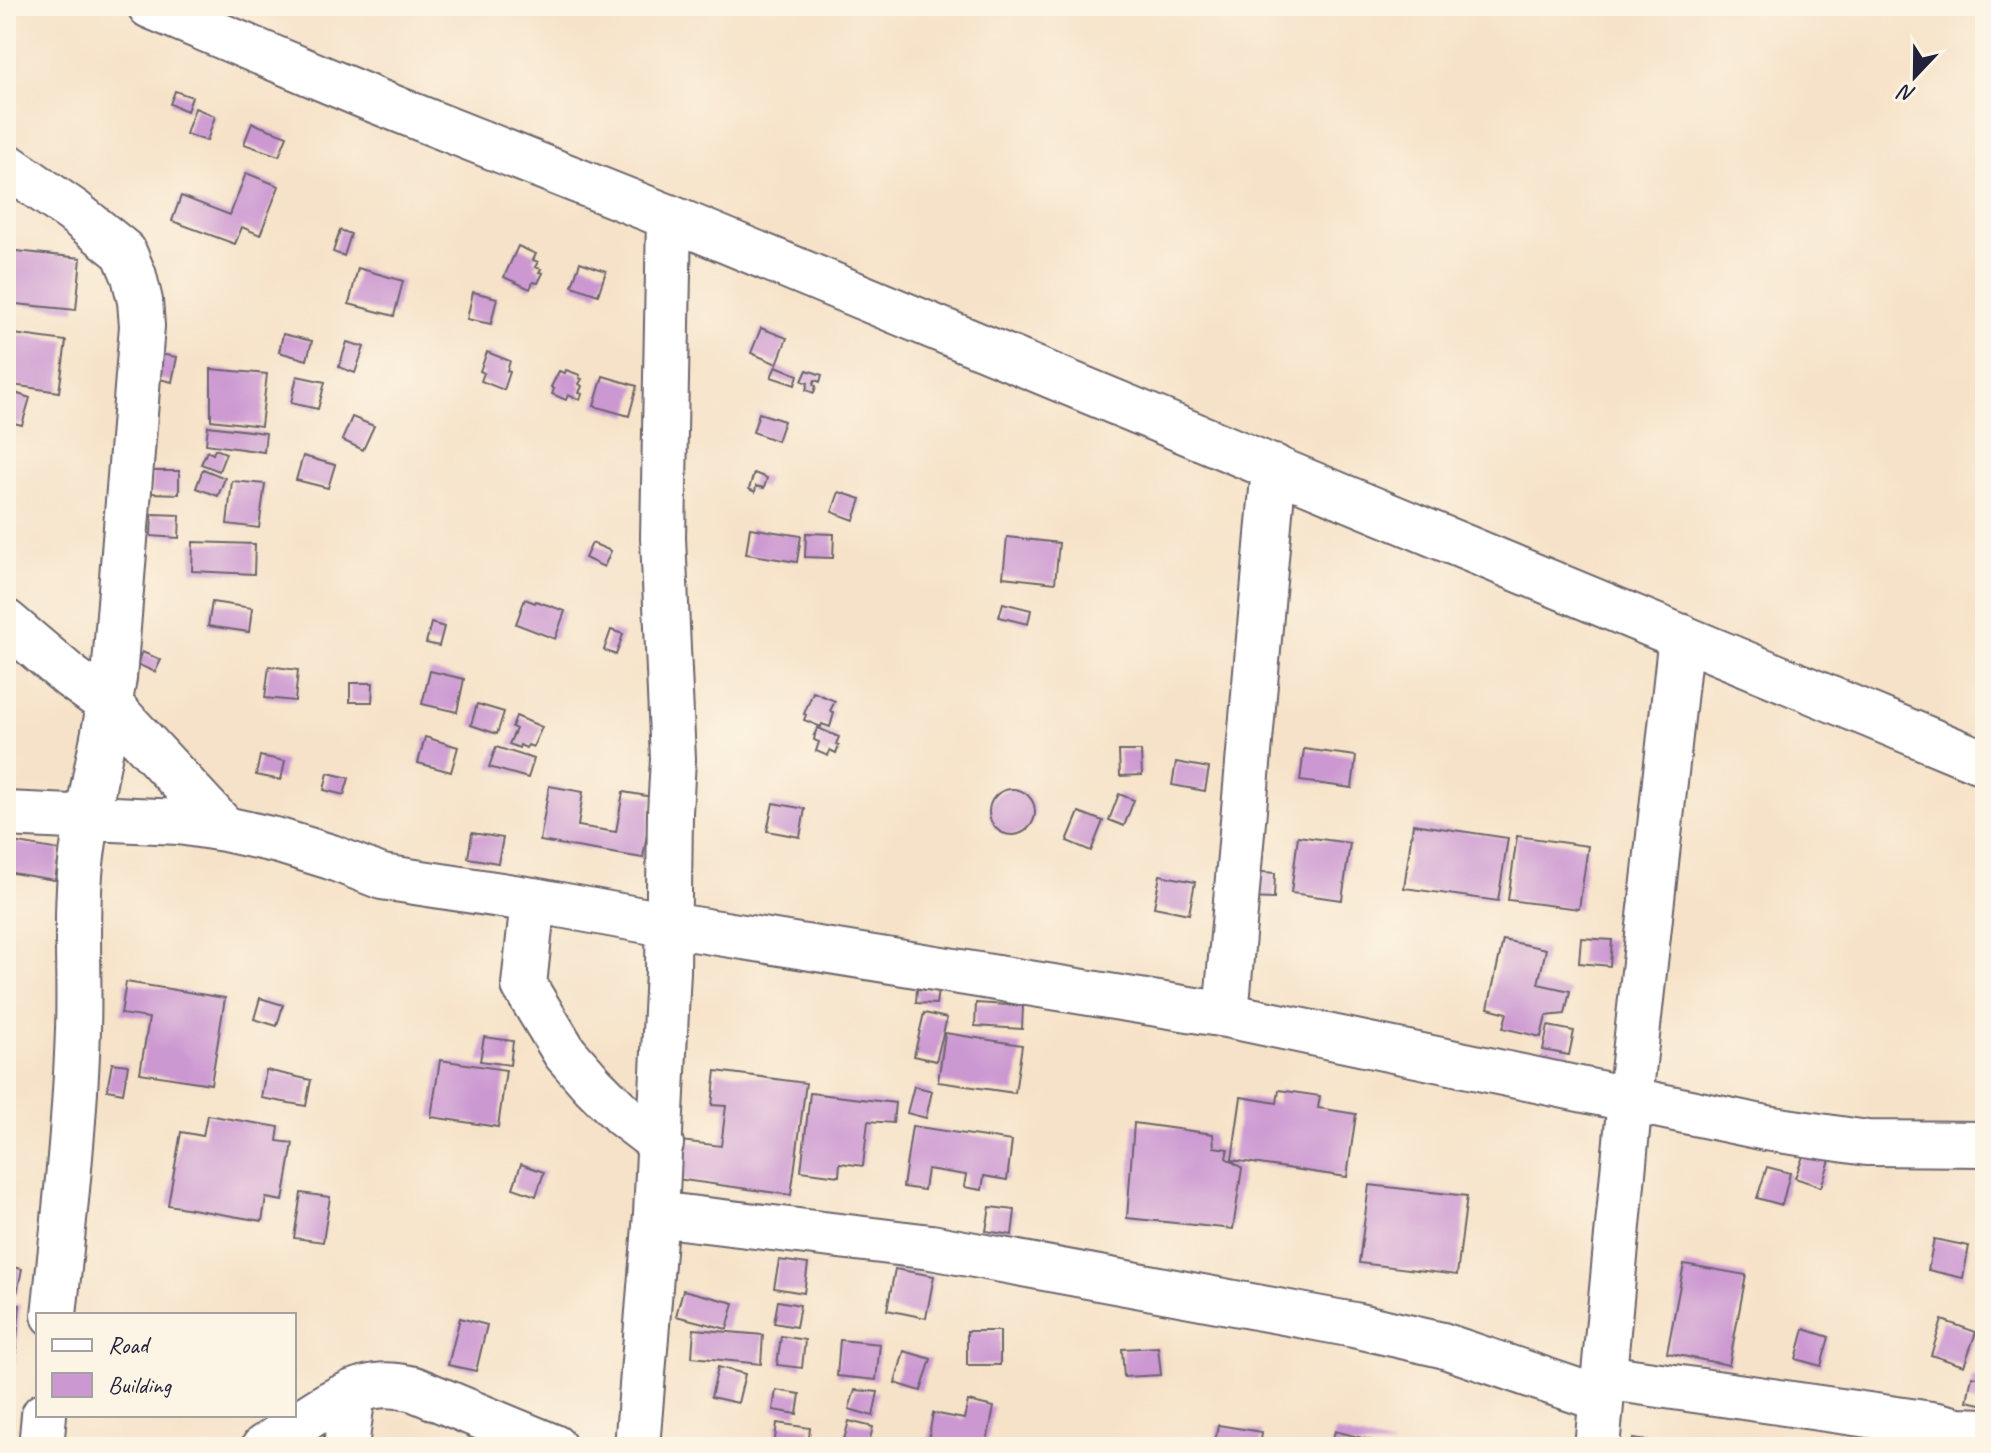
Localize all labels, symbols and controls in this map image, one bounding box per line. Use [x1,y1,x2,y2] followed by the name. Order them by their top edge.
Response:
[1875,36,1955,116] north arrow
[1893,77,1919,109] text: N
[36,1313,296,1417] legend
[108,1330,152,1360] text: Road
[108,1370,173,1400] text: Building

